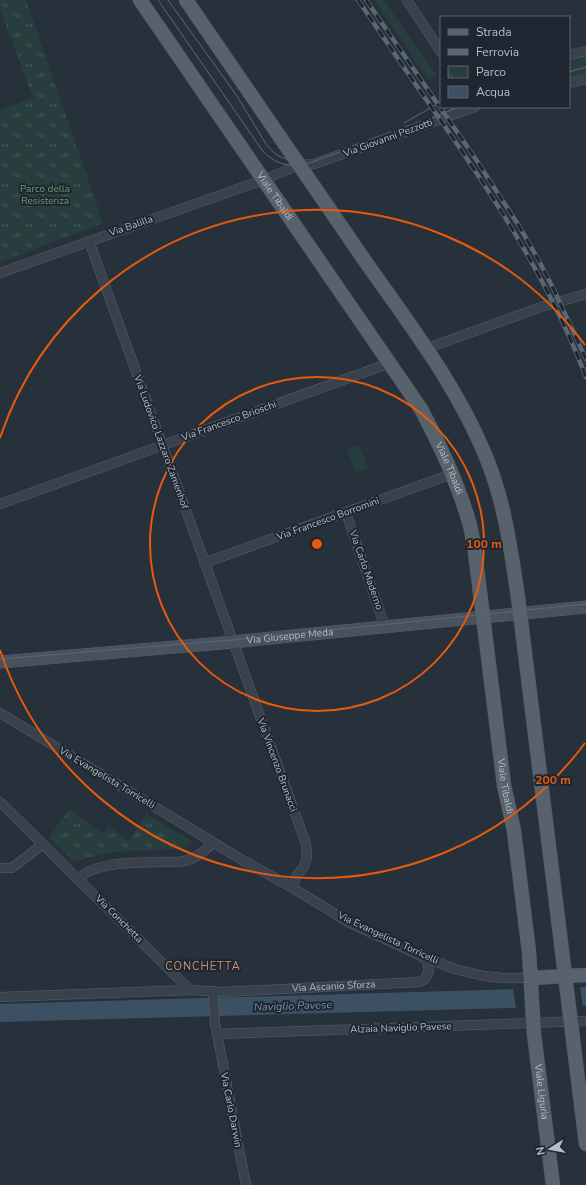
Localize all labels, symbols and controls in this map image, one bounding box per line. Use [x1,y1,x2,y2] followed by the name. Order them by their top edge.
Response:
[440,16,570,108] legend
[476,24,512,40] text: Strada
[476,44,519,60] text: Ferrovia
[476,64,506,80] text: Parco
[476,84,510,100] text: Acqua
[340,115,435,161] street label: Via Giovanni Pezzotti
[253,168,296,223] street label: Viale Tibaldi
[20,182,70,208] park label: Parco della Resistenza
[106,212,155,240] street label: Via Balilla
[130,372,192,512] street label: Via Ludovico Lazzaro Zamenhof
[179,397,278,445] street label: Via Francesco Brioschi
[431,439,467,497] street label: Viale Tibaldi
[274,494,381,544] street label: Via Francesco Borromini
[345,527,386,612] street label: Via Carlo Maderno
[466,536,502,552] text: 100 m
[310,537,324,551] centre of rings
[245,625,334,648] street label: Via Giuseppe Meda
[253,715,300,814] street label: Via Vincenzo Brunacci
[55,743,158,812] street label: Via Evangelista Torricelli
[494,757,517,815] street label: Viale Tibaldi
[535,772,571,788] text: 200 m
[91,891,146,946] street label: Via Conchetta
[334,908,441,968] street label: Via Evangelista Torricelli
[165,959,241,974] district label: CONCHETTA
[291,977,376,996] street label: Via Ascanio Sforza
[254,997,333,1015] water label: Naviglio Pavese
[350,1019,452,1037] street label: Alzaia Naviglio Pavese
[531,1062,552,1120] street label: Viale Liguria
[217,1070,245,1149] street label: Via Carlo Darwin
[530,1129,570,1169] north arrow
[533,1145,549,1156] text: N

